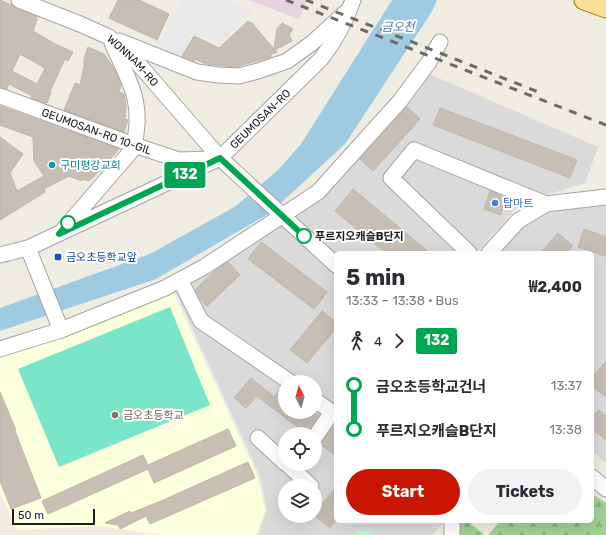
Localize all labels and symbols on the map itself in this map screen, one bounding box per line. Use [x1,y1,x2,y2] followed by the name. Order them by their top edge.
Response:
[381,20,417,34] water label: 금오천
[105,32,161,89] street label: WONNAM-RO
[227,86,293,151] street label: GEUMOSAN-RO
[40,105,154,157] street label: GEUMOSAN-RO 10-GIL
[60,159,121,172] place label: 구미평강교회
[47,160,57,170] marker: 구미평강교회
[162,162,208,188] line badge: 132
[503,197,533,210] place label: 탑마트
[490,198,500,208] marker: 탑마트
[60,215,76,231] unlabelled marker
[296,228,312,244] marker: 푸르지오캐슬B단지
[315,230,404,243] place label: 푸르지오캐슬B단지
[66,251,137,264] place label: 금오초등학교앞
[53,252,63,262] marker: 금오초등학교앞
[278,375,322,419] north arrow
[123,409,184,422] place label: 금오초등학교
[110,410,120,420] marker: 금오초등학교
[12,507,95,526] scale bar

